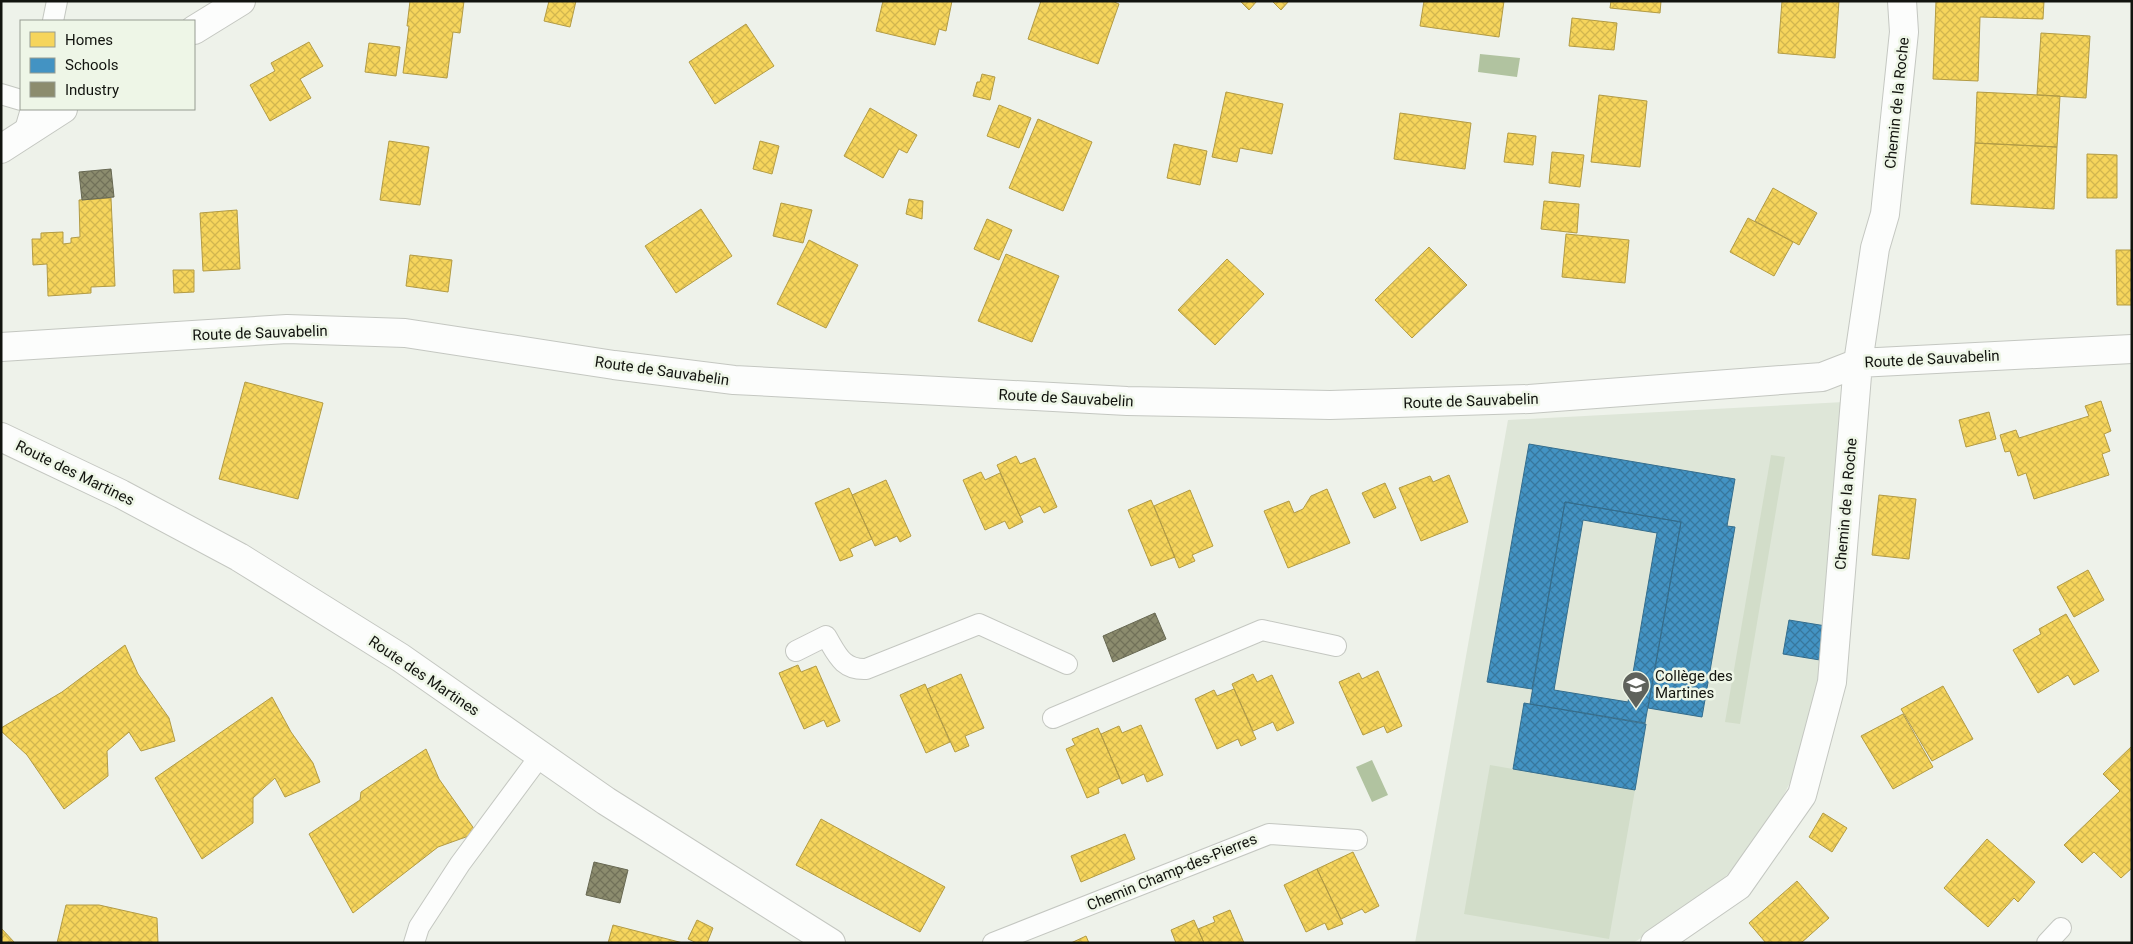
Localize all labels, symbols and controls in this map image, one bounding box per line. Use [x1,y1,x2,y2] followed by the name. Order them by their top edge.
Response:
[20,20,195,110] legend
[65,31,113,49] text: Homes
[1881,36,1913,170] street label: Chemin de la Roche
[65,56,119,74] text: Schools
[65,81,119,99] text: Industry
[192,322,328,344] street label: Route de Sauvabelin
[1864,346,2000,372] street label: Route de Sauvabelin
[594,353,730,389] street label: Route de Sauvabelin
[998,385,1134,411] street label: Route de Sauvabelin
[1403,390,1539,412] street label: Route de Sauvabelin
[13,436,137,510] street label: Route des Martines
[1831,437,1861,571] street label: Chemin de la Roche
[365,632,483,720] street label: Route des Martines
[1655,667,1733,702] place label: Collège des Martines
[1621,670,1651,709] school or university icon: Collège des Martines
[1084,830,1260,914] street label: Chemin Champ-des-Pierres

